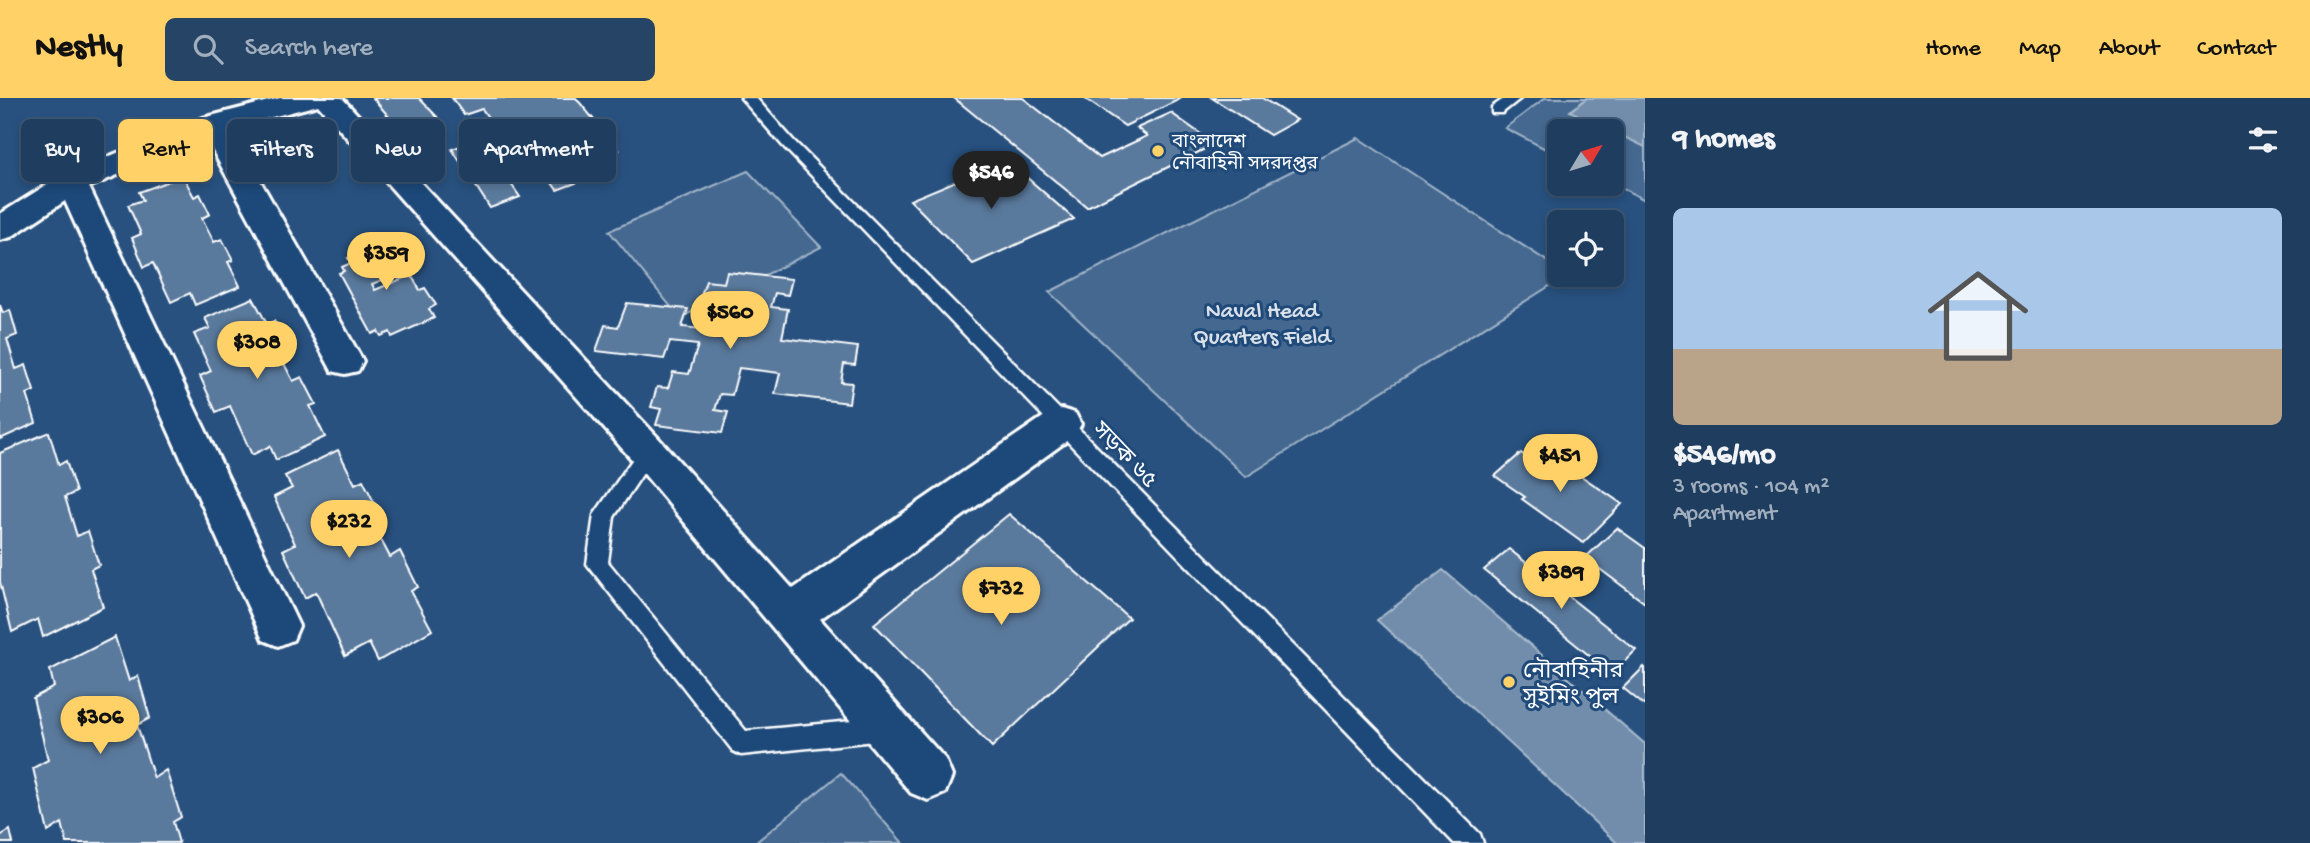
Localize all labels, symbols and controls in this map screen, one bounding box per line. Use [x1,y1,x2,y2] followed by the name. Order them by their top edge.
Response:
[165,18,655,81] search box
[35,30,123,68] text: Nestly
[189,30,227,68] icon: search
[245,34,373,65] text: Search here
[1925,35,1981,64] text: Home
[2019,35,2061,64] text: Map
[2099,35,2159,64] text: About
[2197,35,2275,64] text: Contact
[21,119,104,182] chip: Buy
[118,119,213,182] chip: Rent
[227,119,337,182] chip: Filters
[351,119,445,182] chip: New
[459,119,616,182] chip: Apartment
[1547,119,1624,196] north arrow
[1547,119,1624,287] map controls
[2244,121,2282,159] icon: filters
[1673,123,1775,158] text: 9 homes
[1171,132,1319,177] place label: বাংলাদেশ নৌবাহিনী সদরদপ্তর
[1150,143,1166,159] marker: বাংলাদেশ নৌবাহিনী সদরদপ্তর
[950,152,1032,211] pin: $546
[969,160,1013,187] text: $546
[1547,210,1624,287] button: locate
[345,232,427,292] pin: $359
[363,241,409,268] text: $359
[1915,253,2041,379] icon: home
[689,292,771,351] pin: $560
[1193,299,1332,352] park label: Naval Head Quarters Field
[706,300,754,327] text: $560
[216,322,298,381] pin: $308
[233,330,281,357] text: $308
[1085,417,1162,495] street label: সড়ক ৬৫
[1519,434,1601,494] pin: $451
[1673,439,1776,474] text: $546/mo
[1539,443,1581,470] text: $451
[1673,474,1829,501] text: 3 rooms · 104 m²
[308,500,390,560] pin: $232
[1673,501,1777,528] text: Apartment
[327,509,371,536] text: $232
[1520,552,1602,611] pin: $389
[1538,560,1584,587] text: $389
[960,568,1042,627] pin: $732
[978,576,1024,603] text: $732
[1522,657,1623,712] place label: নৌবাহিনীর সুইমিং পুল
[1501,674,1517,690] marker: নৌবাহিনীর সুইমিং পুল
[59,696,141,756] pin: $306
[77,705,124,732] text: $306

